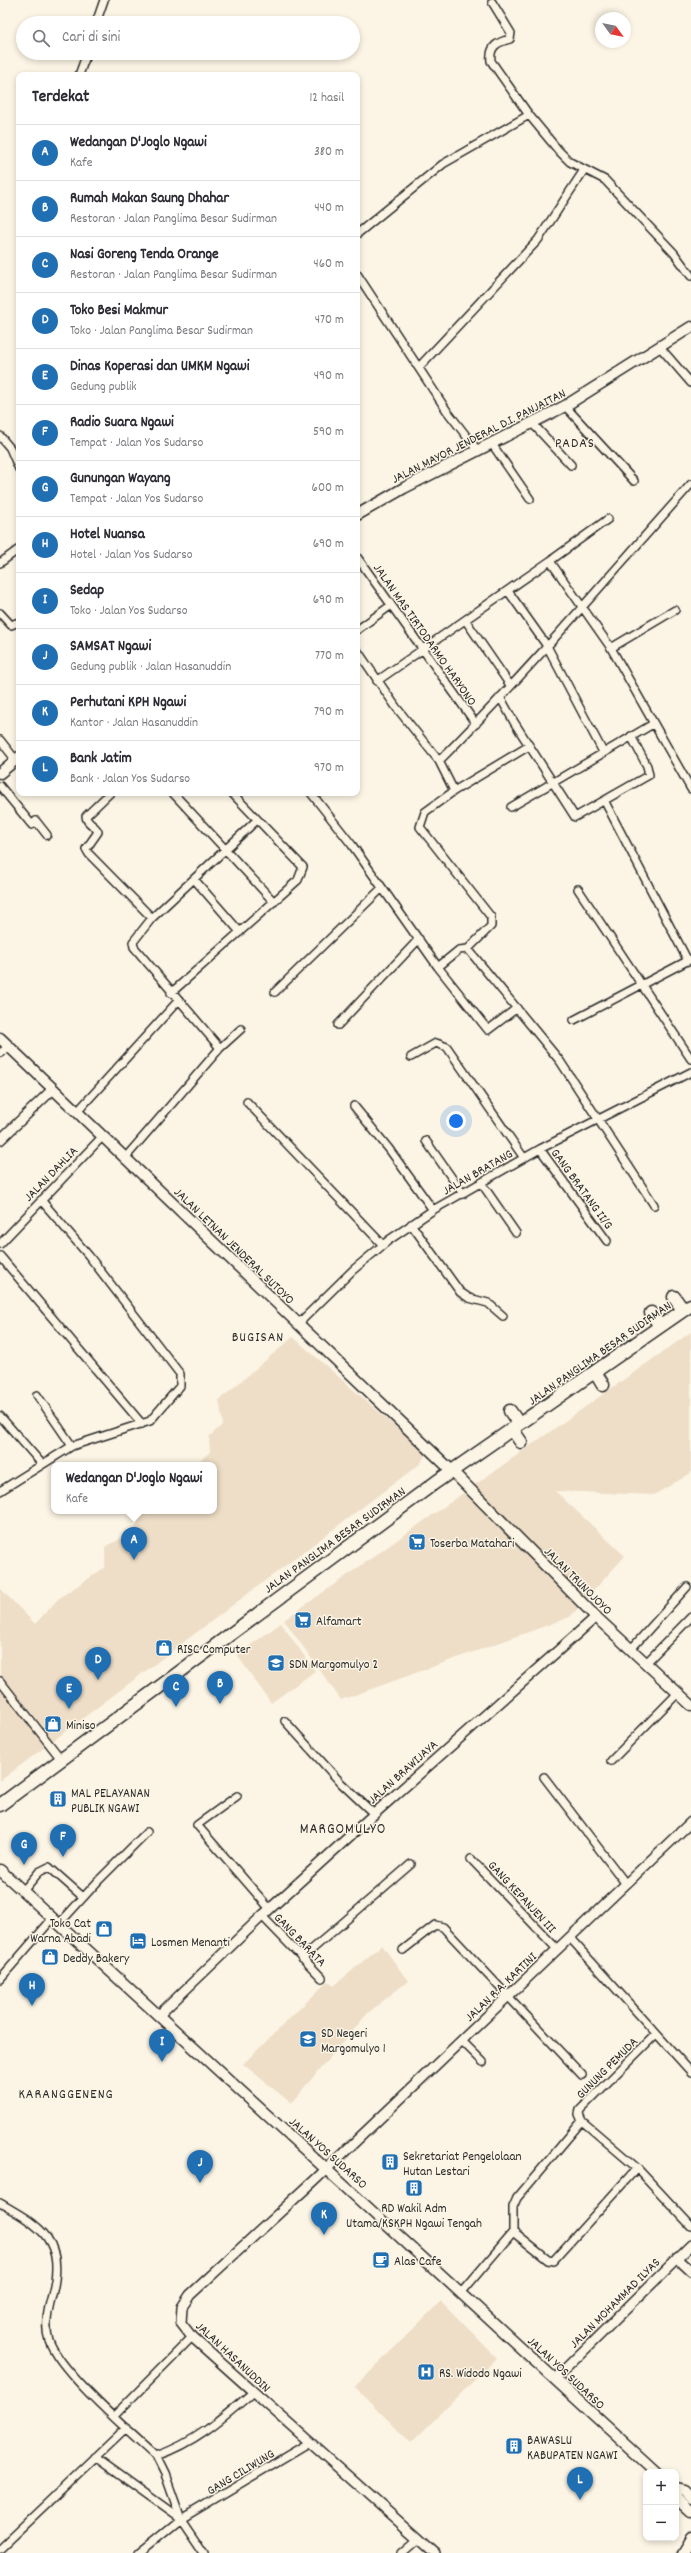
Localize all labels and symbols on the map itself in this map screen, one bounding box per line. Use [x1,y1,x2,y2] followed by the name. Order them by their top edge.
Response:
[595,12,631,48] north arrow
[389,385,570,490] street label: JALAN MAYOR JENDERAL D.I. PANJAITAN
[555,434,595,454] district label: PADAS
[368,560,480,710] street label: JALAN MAS TIRTODARMO HARYONO
[446,1111,466,1131] your location
[20,1143,83,1207] street label: JALAN DAHLIA
[439,1145,517,1201] street label: JALAN BRATANG
[545,1145,617,1234] street label: GANG BRATANG II/G
[169,1184,298,1310] street label: JALAN LETNAN JENDERAL SUTOYO
[525,1297,676,1411] street label: JALAN PANGLIMA BESAR SUDIRMAN
[232,1328,284,1348] district label: BUGISAN
[261,1483,410,1599] street label: JALAN PANGLIMA BESAR SUDIRMAN
[121,1527,147,1560] pin: A
[407,1532,427,1552] supermarket icon: Toserba Matahari
[430,1535,515,1554] place label: Toserba Matahari
[539,1543,616,1620] street label: JALAN TRUNOJOYO
[293,1610,313,1630] supermarket icon: Alfamart
[316,1613,362,1632] place label: Alfamart
[154,1638,174,1658] shop icon: RISC Computer
[177,1641,251,1660] place label: RISC Computer
[85,1647,111,1680] pin: D
[266,1653,286,1673] school or university icon: SDN Margomulyo 2
[289,1656,378,1675] place label: SDN Margomulyo 2
[207,1671,233,1704] pin: B
[163,1674,189,1707] pin: C
[56,1676,82,1709] pin: E
[43,1714,63,1734] shop icon: Miniso
[66,1717,96,1736] place label: Miniso
[364,1736,443,1810] street label: JALAN BRAWIJAYA
[71,1785,150,1819] place label: MAL PELAYANAN PUBLIK NGAWI
[48,1789,68,1809] building icon: MAL PELAYANAN PUBLIK NGAWI
[300,1819,386,1841] district label: MARGOMULYO
[50,1824,76,1857] pin: F
[11,1832,37,1865] pin: G
[482,1857,560,1938] street label: GANG KEPANJEN III
[269,1909,330,1972] street label: GANG BARATA
[30,1915,92,1949] place label: Toko Cat Warna Abadi
[94,1919,114,1939] shop icon: Toko Cat Warna Abadi
[128,1931,148,1951] hotel icon: Losmen Menanti
[151,1934,230,1953] place label: Losmen Menanti
[40,1947,60,1967] shop icon: Deddy Bakery
[462,1948,542,2027] street label: JALAN R.A. KARTINI
[63,1950,130,1969] place label: Deddy Bakery
[19,1973,45,2006] pin: H
[321,2025,386,2059] place label: SD Negeri Margomulyo 1
[149,2029,175,2062] pin: I
[298,2029,318,2049] school or university icon: SD Negeri Margomulyo 1
[572,2033,643,2104] street label: GUNUNG PEMUDA
[18,2085,114,2105] district label: KARANGGENENG
[284,2113,371,2194] street label: JALAN YOS SUDARSO
[403,2148,522,2182] place label: Sekretariat Pengelolaan Hutan Lestari
[187,2150,213,2183] pin: J
[380,2152,400,2172] building icon: Sekretariat Pengelolaan Hutan Lestari
[404,2178,424,2198] building icon: RD Wakil Adm Utama/KSKPH Ngawi Tengah
[346,2200,482,2234] place label: RD Wakil Adm Utama/KSKPH Ngawi Tengah
[311,2202,337,2235] pin: K
[371,2250,391,2270] cafe icon: Alas Cafe
[394,2253,442,2272] place label: Alas Cafe
[566,2254,666,2353] street label: JALAN MOHAMMAD ILYAS
[190,2318,274,2398] street label: JALAN HASANUDDIN
[522,2333,608,2415] street label: JALAN YOS SUDARSO
[416,2362,436,2382] hospital icon: RS. Widodo Ngawi
[439,2365,522,2384] place label: RS. Widodo Ngawi
[527,2432,618,2466] place label: BAWASLU KABUPATEN NGAWI
[504,2436,524,2456] building icon: BAWASLU KABUPATEN NGAWI
[204,2445,279,2501] street label: GANG CILIWUNG
[567,2467,593,2500] pin: L

